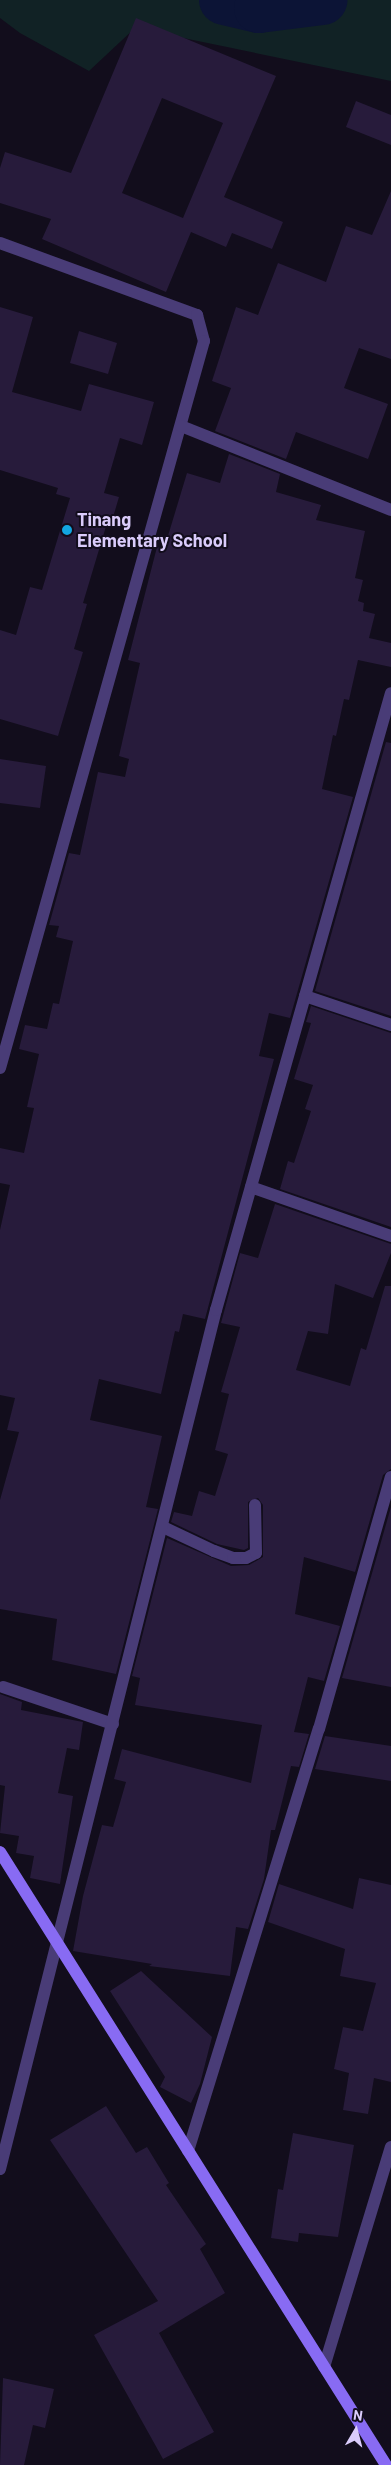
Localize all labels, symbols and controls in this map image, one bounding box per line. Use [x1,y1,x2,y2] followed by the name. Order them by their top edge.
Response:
[77,509,227,552] place label: Tinang Elementary School
[61,524,73,536] marker: Tinang Elementary School
[331,2405,381,2455] north arrow
[352,2406,364,2424] text: N

